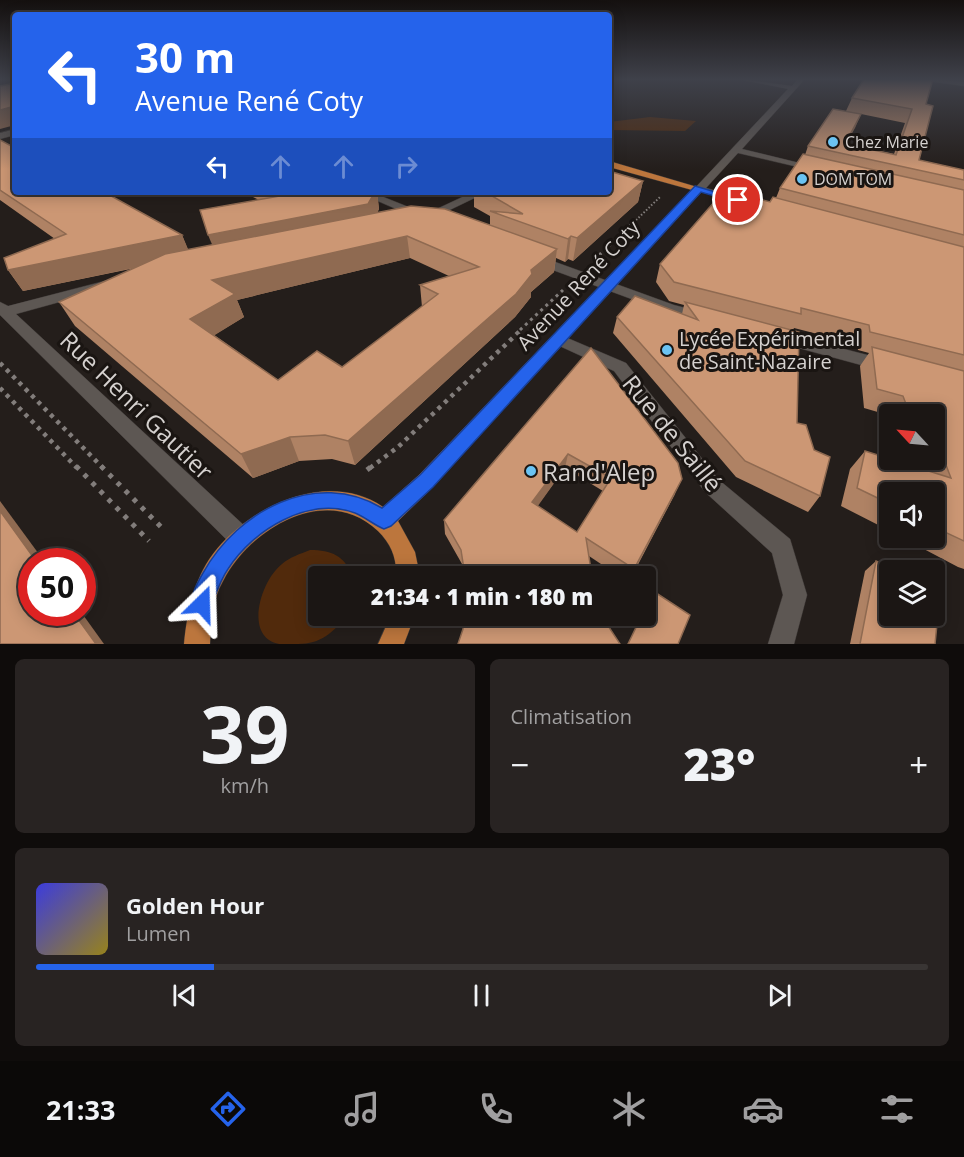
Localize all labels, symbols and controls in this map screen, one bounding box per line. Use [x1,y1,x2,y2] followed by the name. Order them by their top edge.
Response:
[135,28,235,85] text: 30 m
[36,36,114,114] icon: left
[135,82,363,119] text: Avenue René Coty
[845,131,928,153] place label: Chez Marie
[826,135,840,149] marker: Chez Marie
[201,150,234,183] icon: left
[264,150,297,183] icon: ahead
[327,150,360,183] icon: ahead
[390,150,423,183] icon: right
[814,168,892,190] place label: DOM TOM
[795,172,809,186] marker: DOM TOM
[712,174,763,225] pin
[721,183,754,216] icon: arrive
[511,213,646,356] street label: Avenue René Coty
[53,323,221,487] street label: Rue Henri Gautier
[679,325,860,375] place label: Lycée Expérimental de Saint-Nazaire
[660,343,674,357] marker: Lycée Expérimental de Saint-Nazaire
[616,368,730,498] street label: Rue de Saillé
[879,404,945,470] north arrow
[879,404,945,626] map controls
[543,455,655,488] place label: Rand'Alep
[524,464,538,478] marker: Rand'Alep
[879,482,945,548] button: sound
[18,548,96,626] speed limit sign: 50
[879,560,945,626] button: layers
[170,572,234,636] position arrow
[371,581,593,611] text: 21:34 · 1 min · 180 m
[200,680,289,786] text: 39
[511,703,632,730] text: Climatisation
[683,733,755,794] text: 23°
[511,742,529,787] text: −
[909,742,928,787] text: +
[220,772,269,799] text: km/h
[126,890,264,920] text: Golden Hour
[126,920,191,947] text: Lumen
[168,979,201,1012] icon: previous
[465,979,498,1012] icon: pause
[763,979,796,1012] icon: next
[207,1088,249,1130] icon: directions
[341,1088,383,1130] icon: music
[475,1088,517,1130] icon: phone
[608,1088,650,1130] icon: climate
[742,1088,784,1130] icon: car
[876,1088,918,1130] icon: filters
[46,1091,115,1128] text: 21:33

